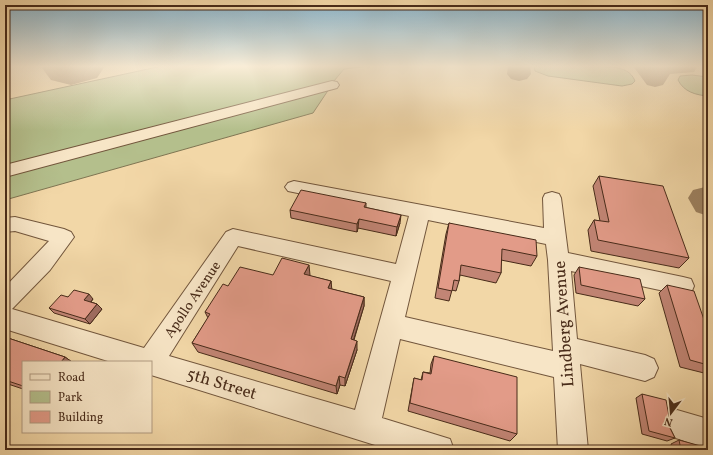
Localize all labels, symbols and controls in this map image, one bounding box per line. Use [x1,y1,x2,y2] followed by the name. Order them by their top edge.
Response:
[160,257,226,342] street label: Apollo Avenue
[549,260,580,388] street label: Lindberg Avenue
[22,361,152,433] legend
[184,363,259,406] street label: 5th Street
[58,370,85,386] text: Road
[58,390,83,406] text: Park
[651,393,691,433] north arrow
[58,410,103,426] text: Building
[663,413,675,429] text: N

